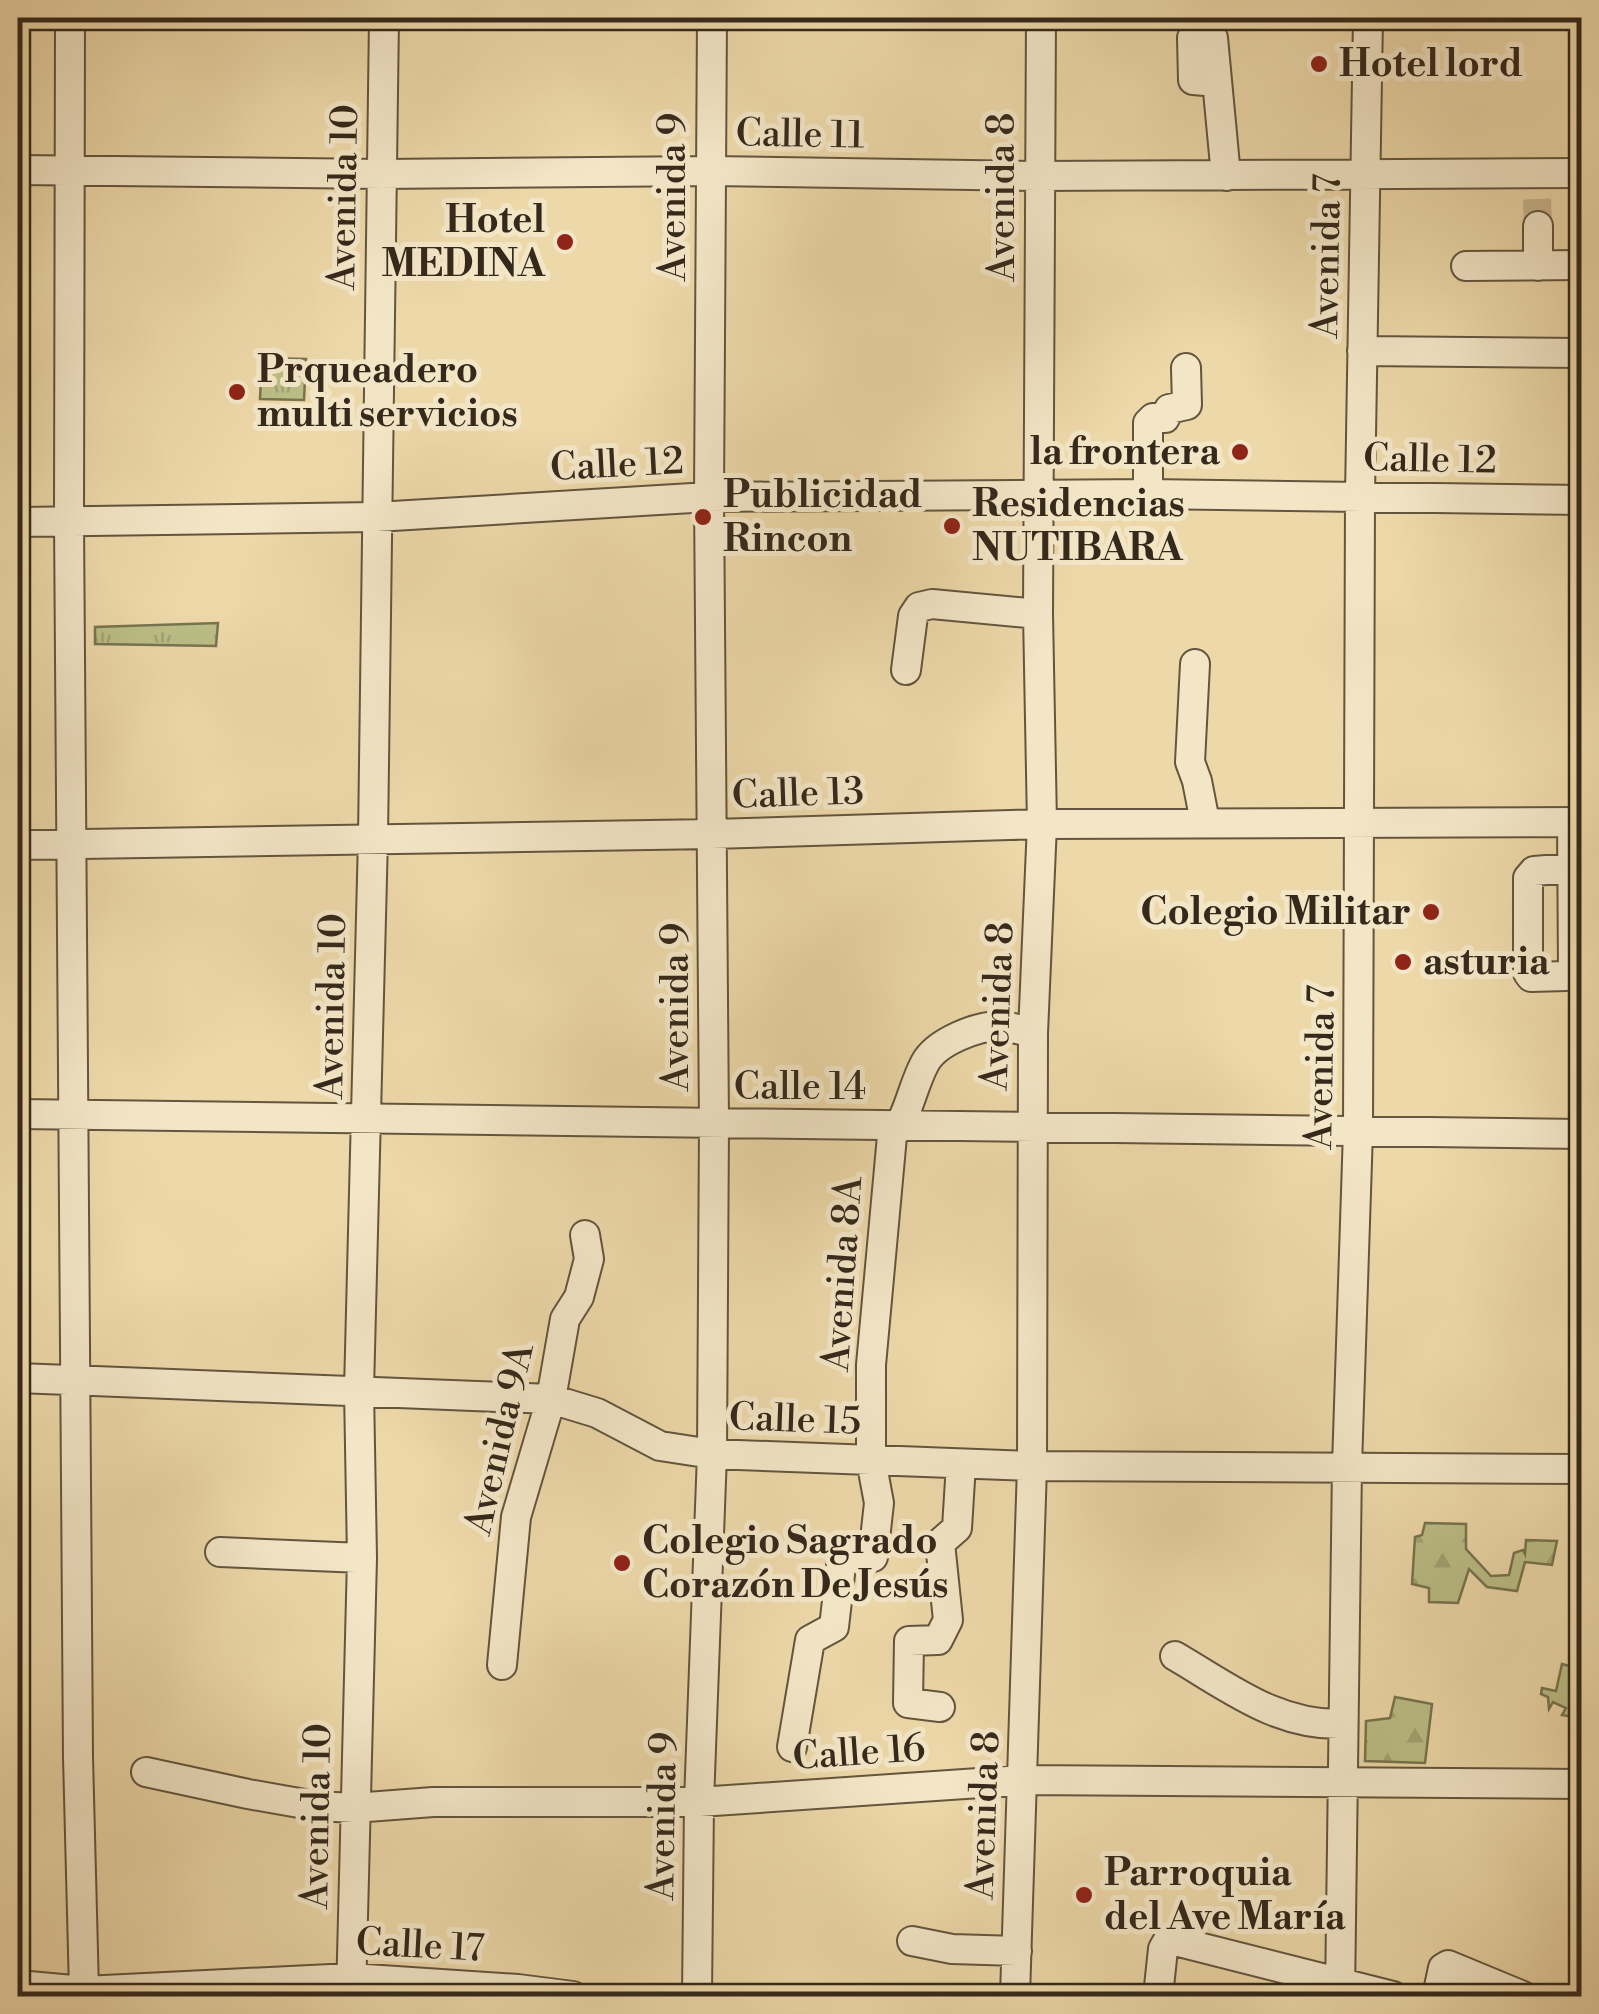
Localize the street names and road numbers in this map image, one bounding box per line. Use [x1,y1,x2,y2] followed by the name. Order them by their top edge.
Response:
[319,104,369,291] street label: Avenida 10
[735,110,865,160] street label: Calle 11
[650,113,697,282] street label: Avenida 9
[979,113,1026,282] street label: Avenida 8
[1302,173,1352,340] street label: Avenida 7
[1363,435,1497,485] street label: Calle 12
[549,438,685,492] street label: Calle 12
[731,768,865,820] street label: Calle 13
[307,913,357,1100] street label: Avenida 10
[972,921,1024,1092] street label: Avenida 8
[653,923,700,1092] street label: Avenida 9
[1296,984,1346,1151] street label: Avenida 7
[734,1064,866,1111] street label: Calle 14
[813,1174,873,1374] street label: Avenida 8A
[455,1338,545,1540] street label: Avenida 9A
[728,1394,862,1446] street label: Calle 15
[292,1723,342,1910] street label: Avenida 10
[791,1725,927,1781] street label: Calle 16
[958,1730,1010,1901] street label: Avenida 8
[638,1731,688,1902] street label: Avenida 9
[355,1919,485,1973] street label: Calle 17

